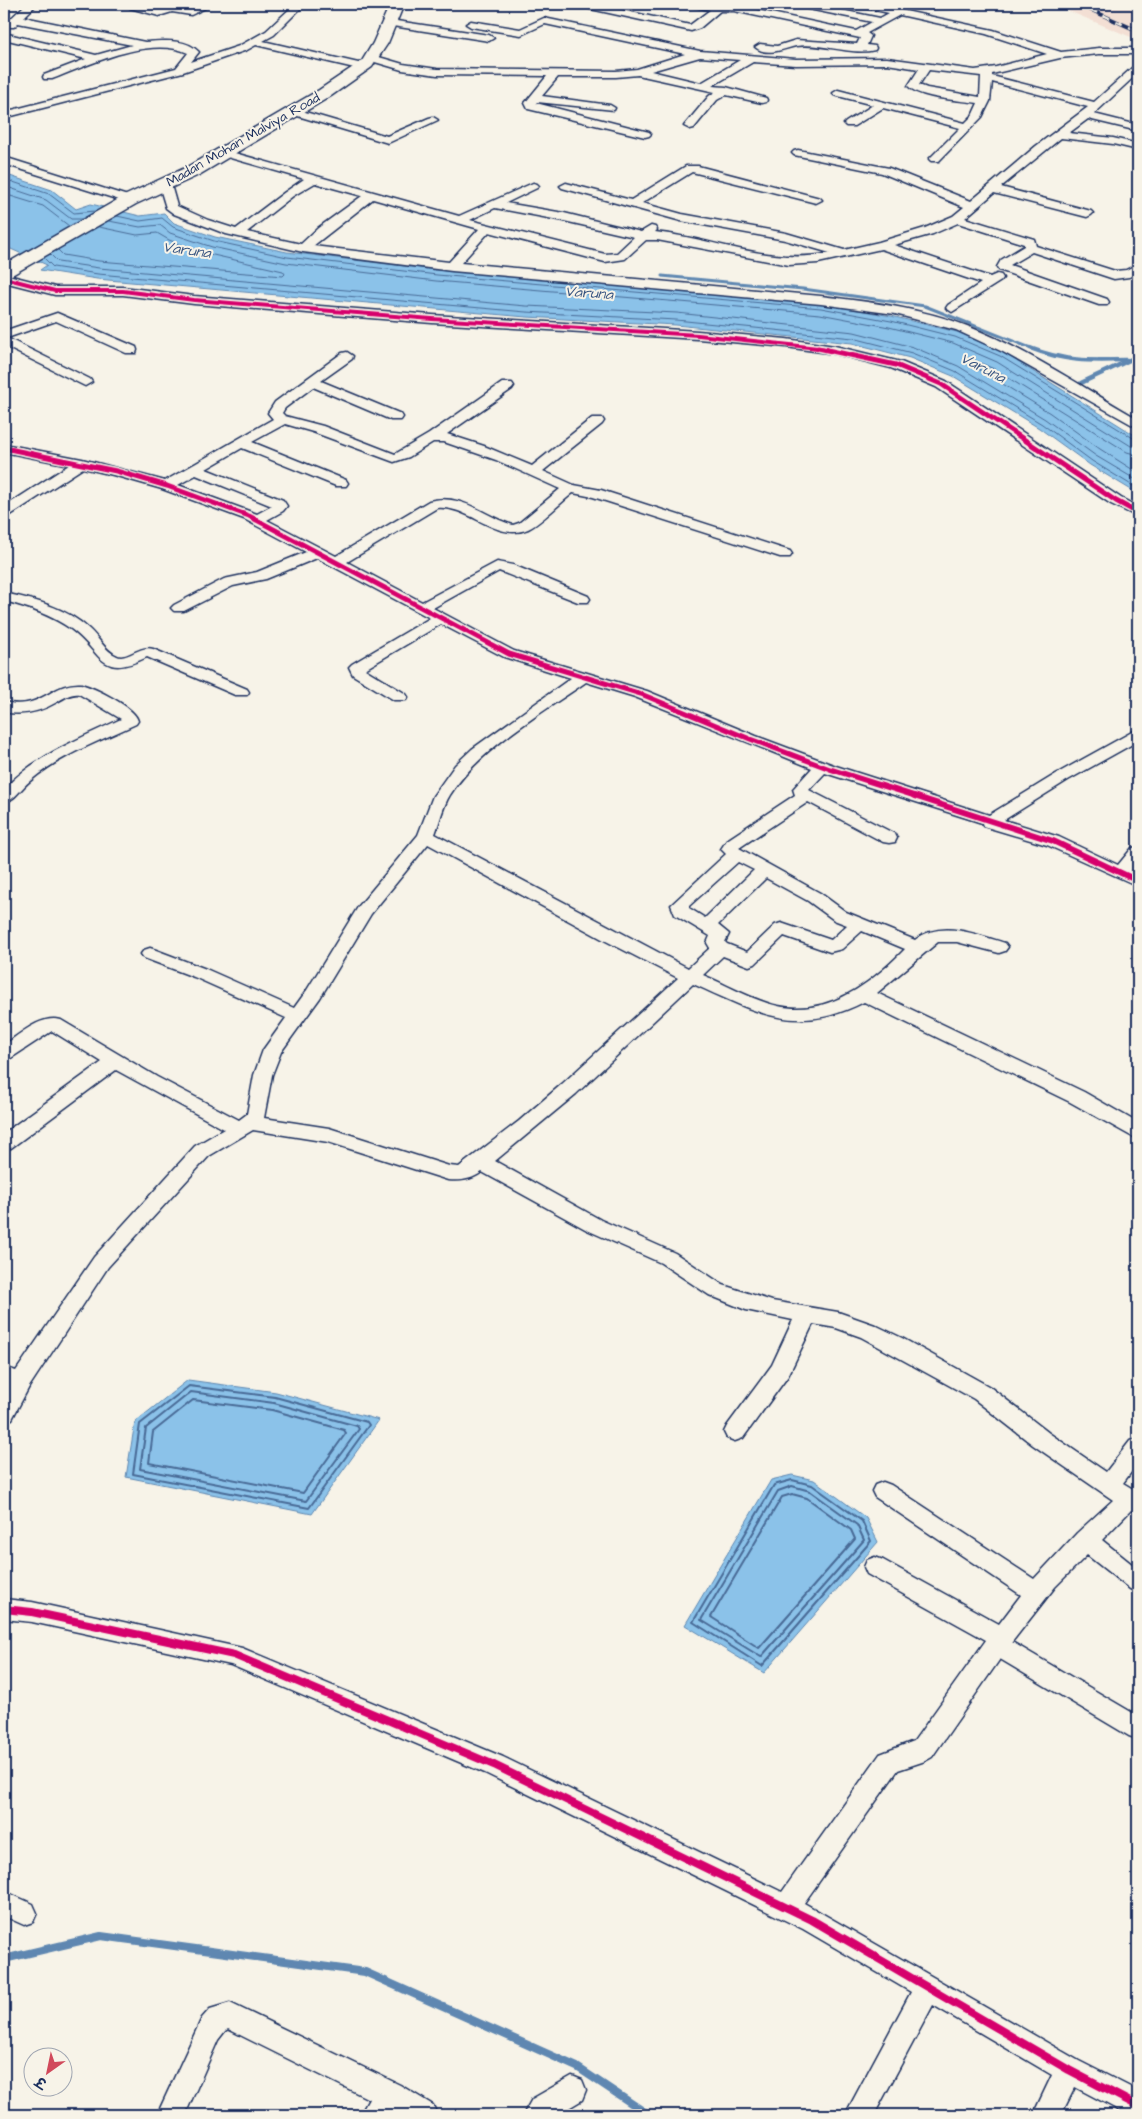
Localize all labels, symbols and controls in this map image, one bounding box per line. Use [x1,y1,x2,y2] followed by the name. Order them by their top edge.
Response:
[162,88,324,192] street label: Madan Mohan Malviya Road
[162,236,214,264] water label: Varuna
[564,281,615,305] water label: Varuna
[957,348,1010,389] water label: Varuna
[22,2046,72,2096] north arrow
[31,2070,52,2094] text: उ

